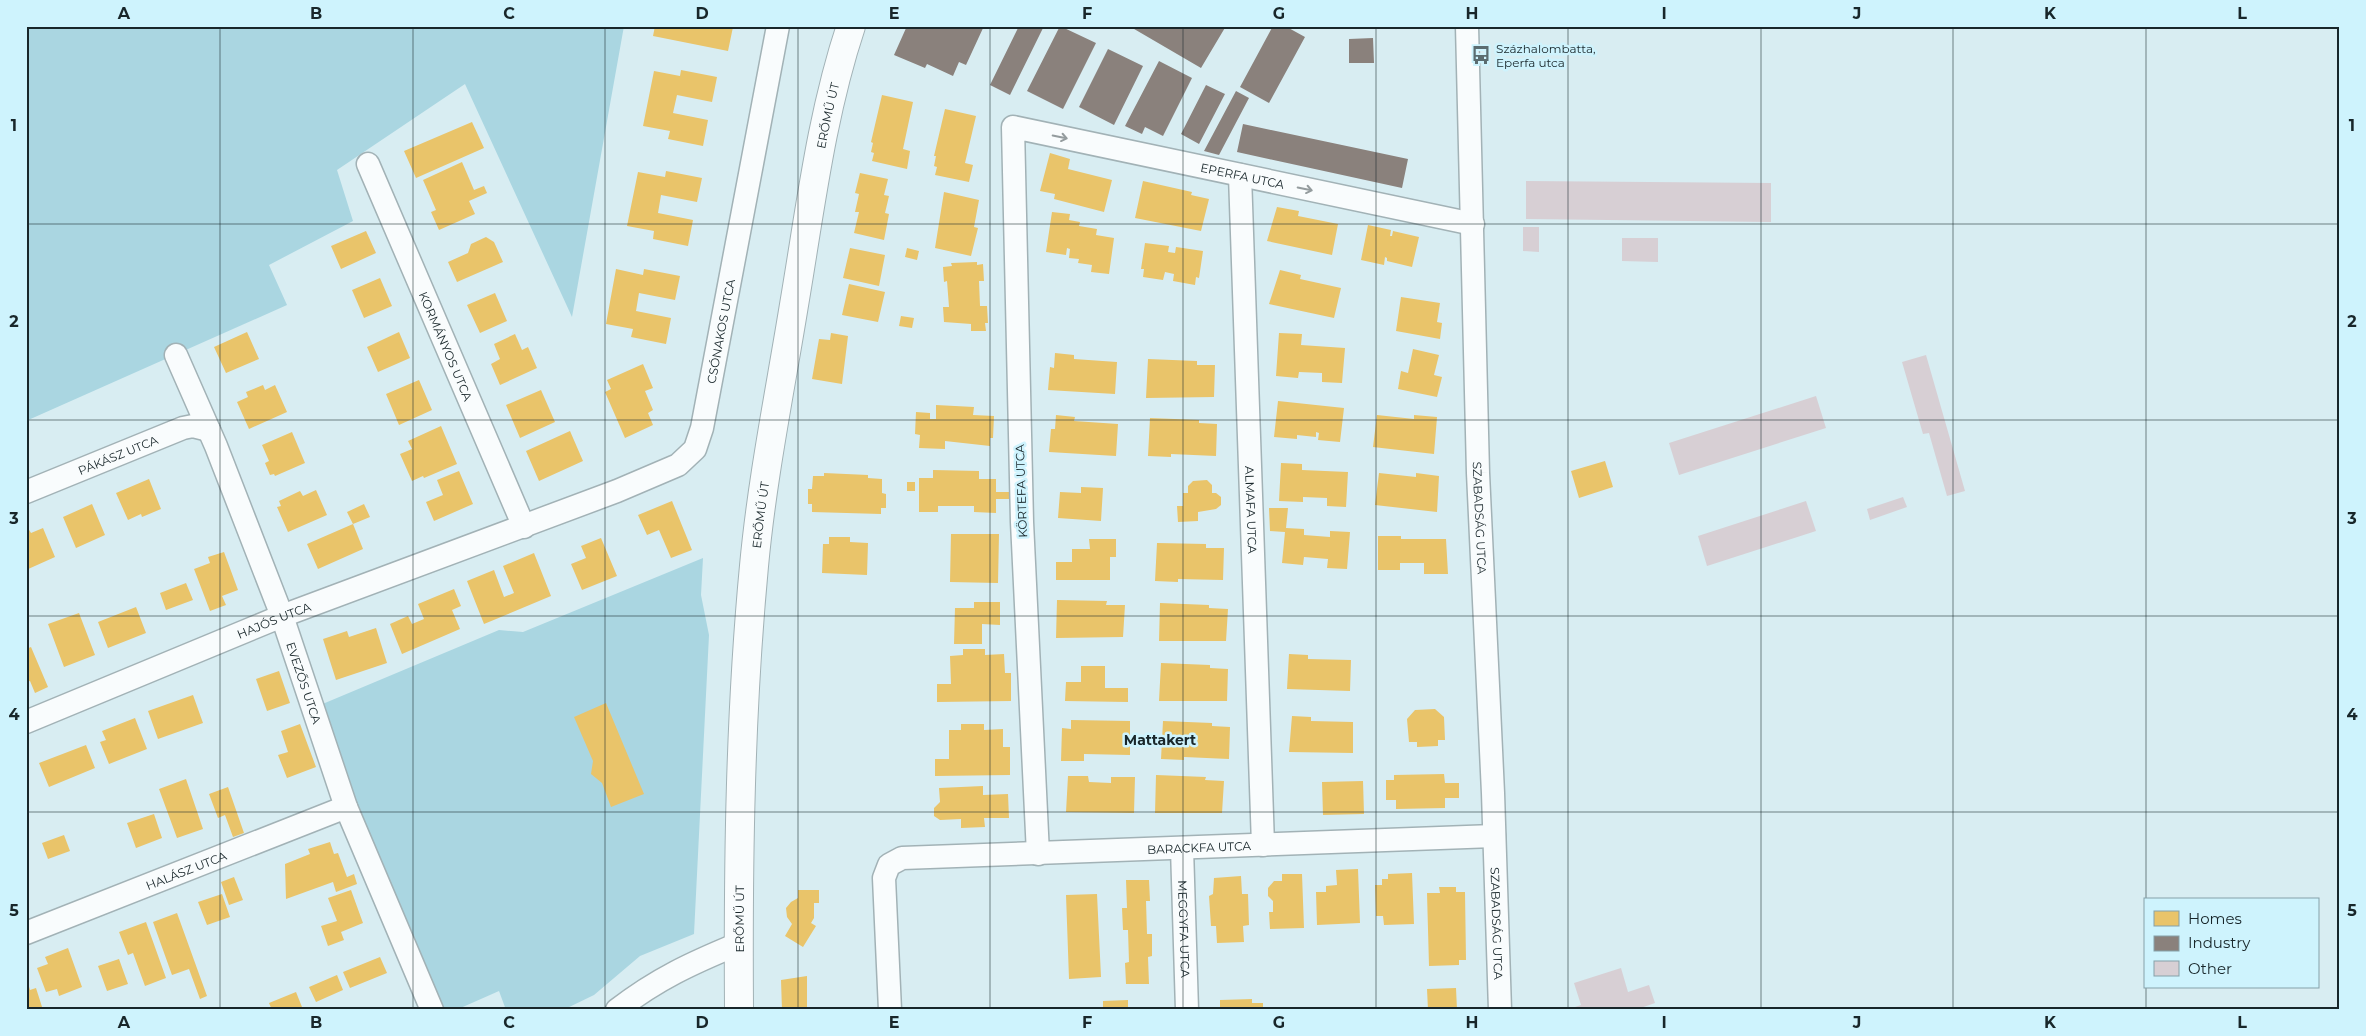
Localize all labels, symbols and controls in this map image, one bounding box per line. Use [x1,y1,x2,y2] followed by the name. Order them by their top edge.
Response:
[117,4,131,23] text: A
[310,4,322,23] text: B
[503,4,515,23] text: C
[695,4,709,23] text: D
[889,4,899,23] text: E
[1082,4,1092,23] text: F
[1273,4,1285,23] text: G
[1466,4,1478,23] text: H
[1661,4,1667,23] text: I
[1852,4,1861,23] text: J
[2044,4,2057,23] text: K
[2237,4,2247,23] text: L
[1496,41,1596,70] place label: Százhalombatta, Eperfa utca
[1470,44,1492,66] bus stop icon: Százhalombatta, Eperfa utca
[813,81,842,150] street label: ERŐMŰ ÚT
[11,116,17,135] text: 1
[2349,116,2355,135] text: 1
[1052,133,1068,142] one-way arrow
[1199,159,1286,192] street label: EPERFA UTCA
[1296,185,1312,194] one-way arrow
[703,277,738,385] street label: CSÓNAKOS UTCA
[416,289,476,403] street label: KORMÁNYOS UTCA
[9,312,19,331] text: 2
[2347,312,2357,331] text: 2
[76,432,160,478] street label: PÁKÁSZ UTCA
[1012,444,1030,538] street label: KÖRTEFA UTCA
[1470,461,1490,575] street label: SZABADSÁG UTCA
[1242,466,1261,554] street label: ALMAFA UTCA
[748,480,772,549] street label: ERŐMŰ ÚT
[8,509,19,528] text: 3
[2346,509,2357,528] text: 3
[235,598,313,641] street label: HAJÓS UTCA
[284,640,325,726] street label: EVEZŐS UTCA
[8,705,20,724] text: 4
[2346,705,2358,724] text: 4
[1124,731,1196,749] district label: Mattakert
[1147,838,1252,856] street label: BARACKFA UTCA
[144,847,229,893] street label: HALÁSZ UTCA
[1488,867,1507,980] street label: SZABADSÁG UTCA
[1175,880,1194,978] street label: MEGGYFA UTCA
[731,885,747,953] street label: ERŐMŰ ÚT
[2144,898,2318,988] legend
[9,901,19,920] text: 5
[2347,901,2357,920] text: 5
[2188,909,2242,928] text: Homes
[2188,933,2251,952] text: Industry
[2188,959,2232,978] text: Other
[117,1013,131,1032] text: A
[310,1013,322,1032] text: B
[503,1013,515,1032] text: C
[695,1013,709,1032] text: D
[889,1013,899,1032] text: E
[1082,1013,1092,1032] text: F
[1273,1013,1285,1032] text: G
[1466,1013,1478,1032] text: H
[1661,1013,1667,1032] text: I
[1852,1013,1861,1032] text: J
[2044,1013,2057,1032] text: K
[2237,1013,2247,1032] text: L

